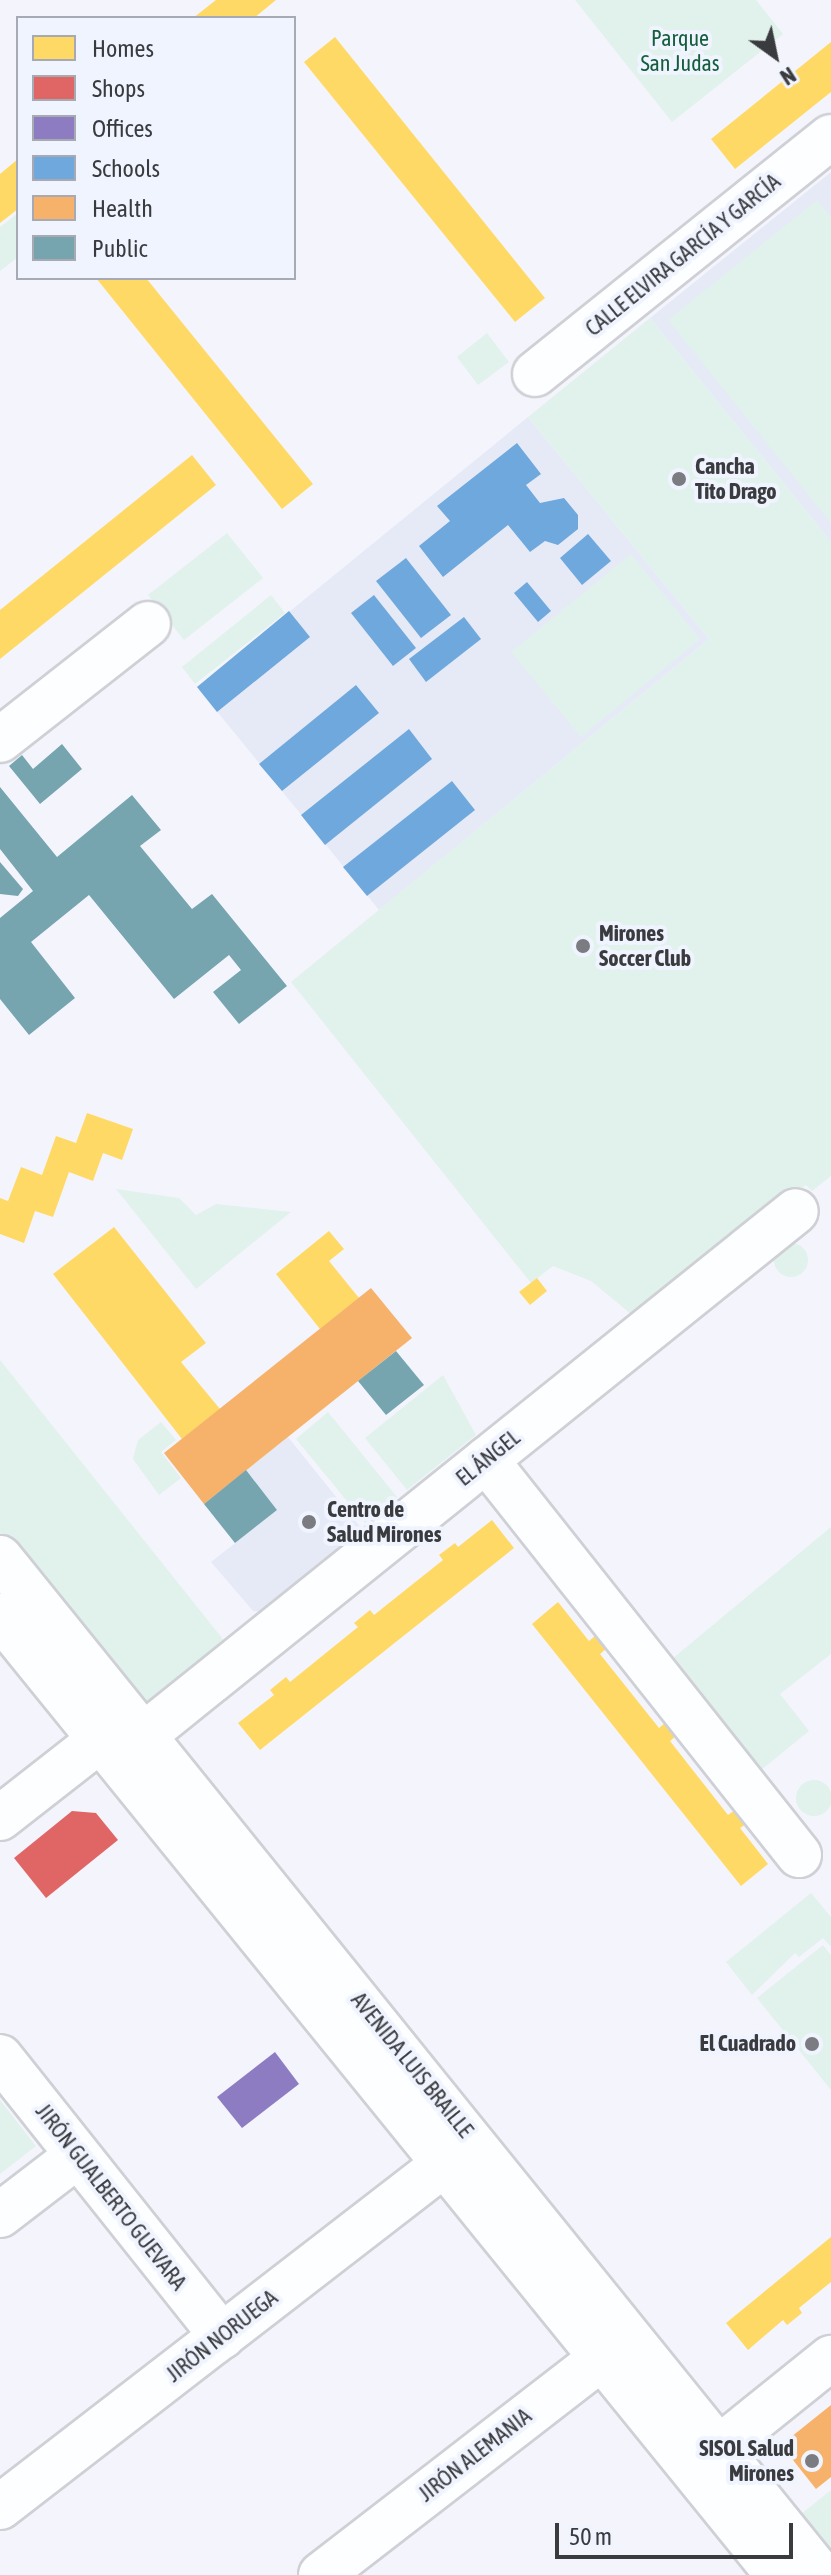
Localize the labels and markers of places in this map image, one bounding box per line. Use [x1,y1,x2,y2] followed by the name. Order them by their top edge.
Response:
[695,453,777,504] place label: Cancha Tito Drago
[670,470,688,488] marker: Cancha Tito Drago
[599,920,691,972] place label: Mirones Soccer Club
[574,937,592,955] marker: Mirones Soccer Club
[327,1496,441,1548] place label: Centro de Salud Mirones
[298,1511,320,1533] marker: Centro de Salud Mirones
[700,2031,796,2057] place label: El Cuadrado
[803,2035,821,2053] marker: El Cuadrado
[699,2435,794,2486] place label: SISOL Salud Mirones
[801,2450,823,2472] marker: SISOL Salud Mirones

